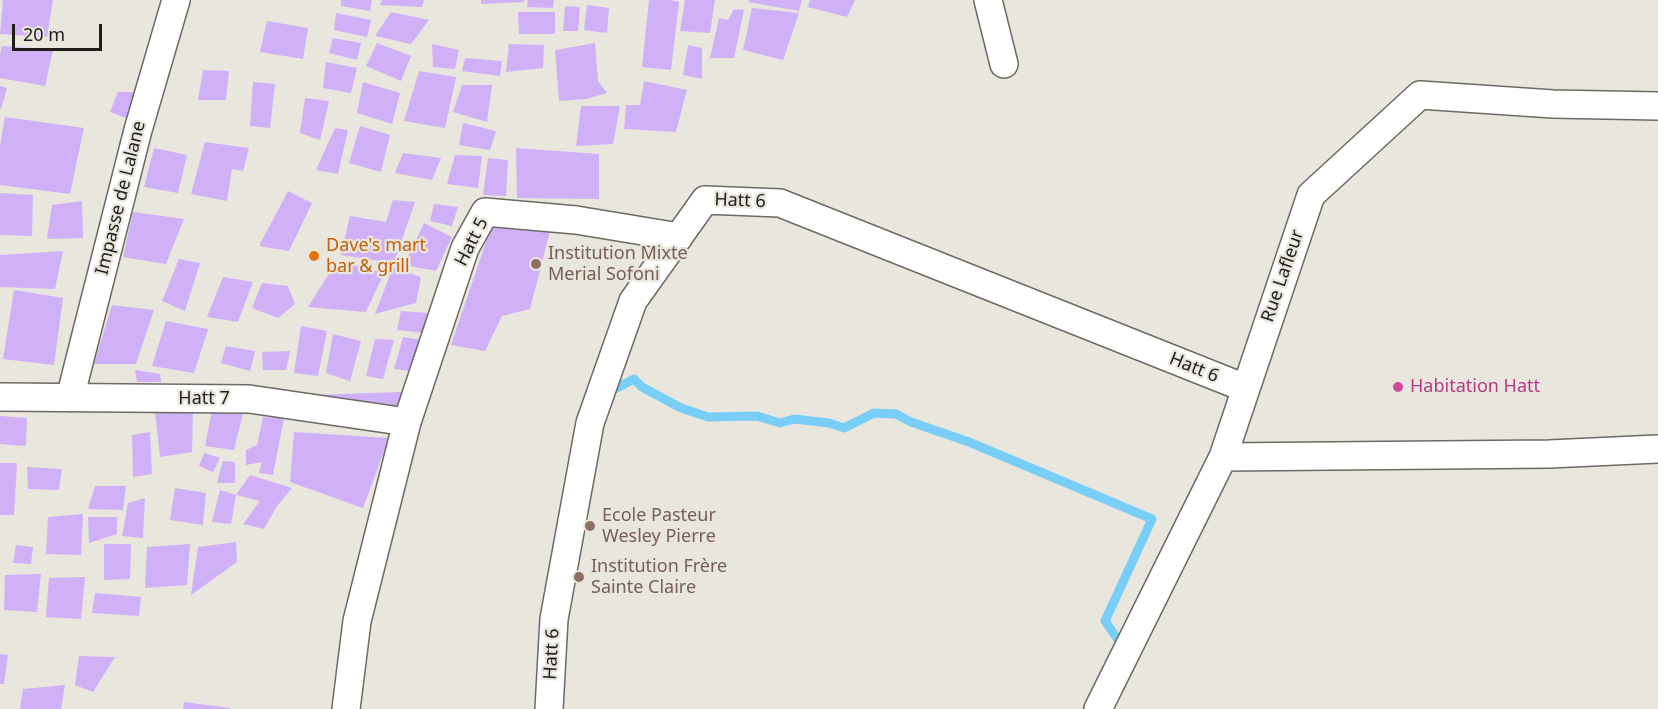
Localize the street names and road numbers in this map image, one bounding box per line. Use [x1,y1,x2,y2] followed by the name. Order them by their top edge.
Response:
[91,119,151,277] street label: Impasse de Lalane
[714,189,766,213] street label: Hatt 6
[451,214,493,270] street label: Hatt 5
[1257,227,1309,325] street label: Rue Lafleur
[1166,348,1222,388] street label: Hatt 6
[178,388,230,410] street label: Hatt 7
[540,628,564,680] street label: Hatt 6

